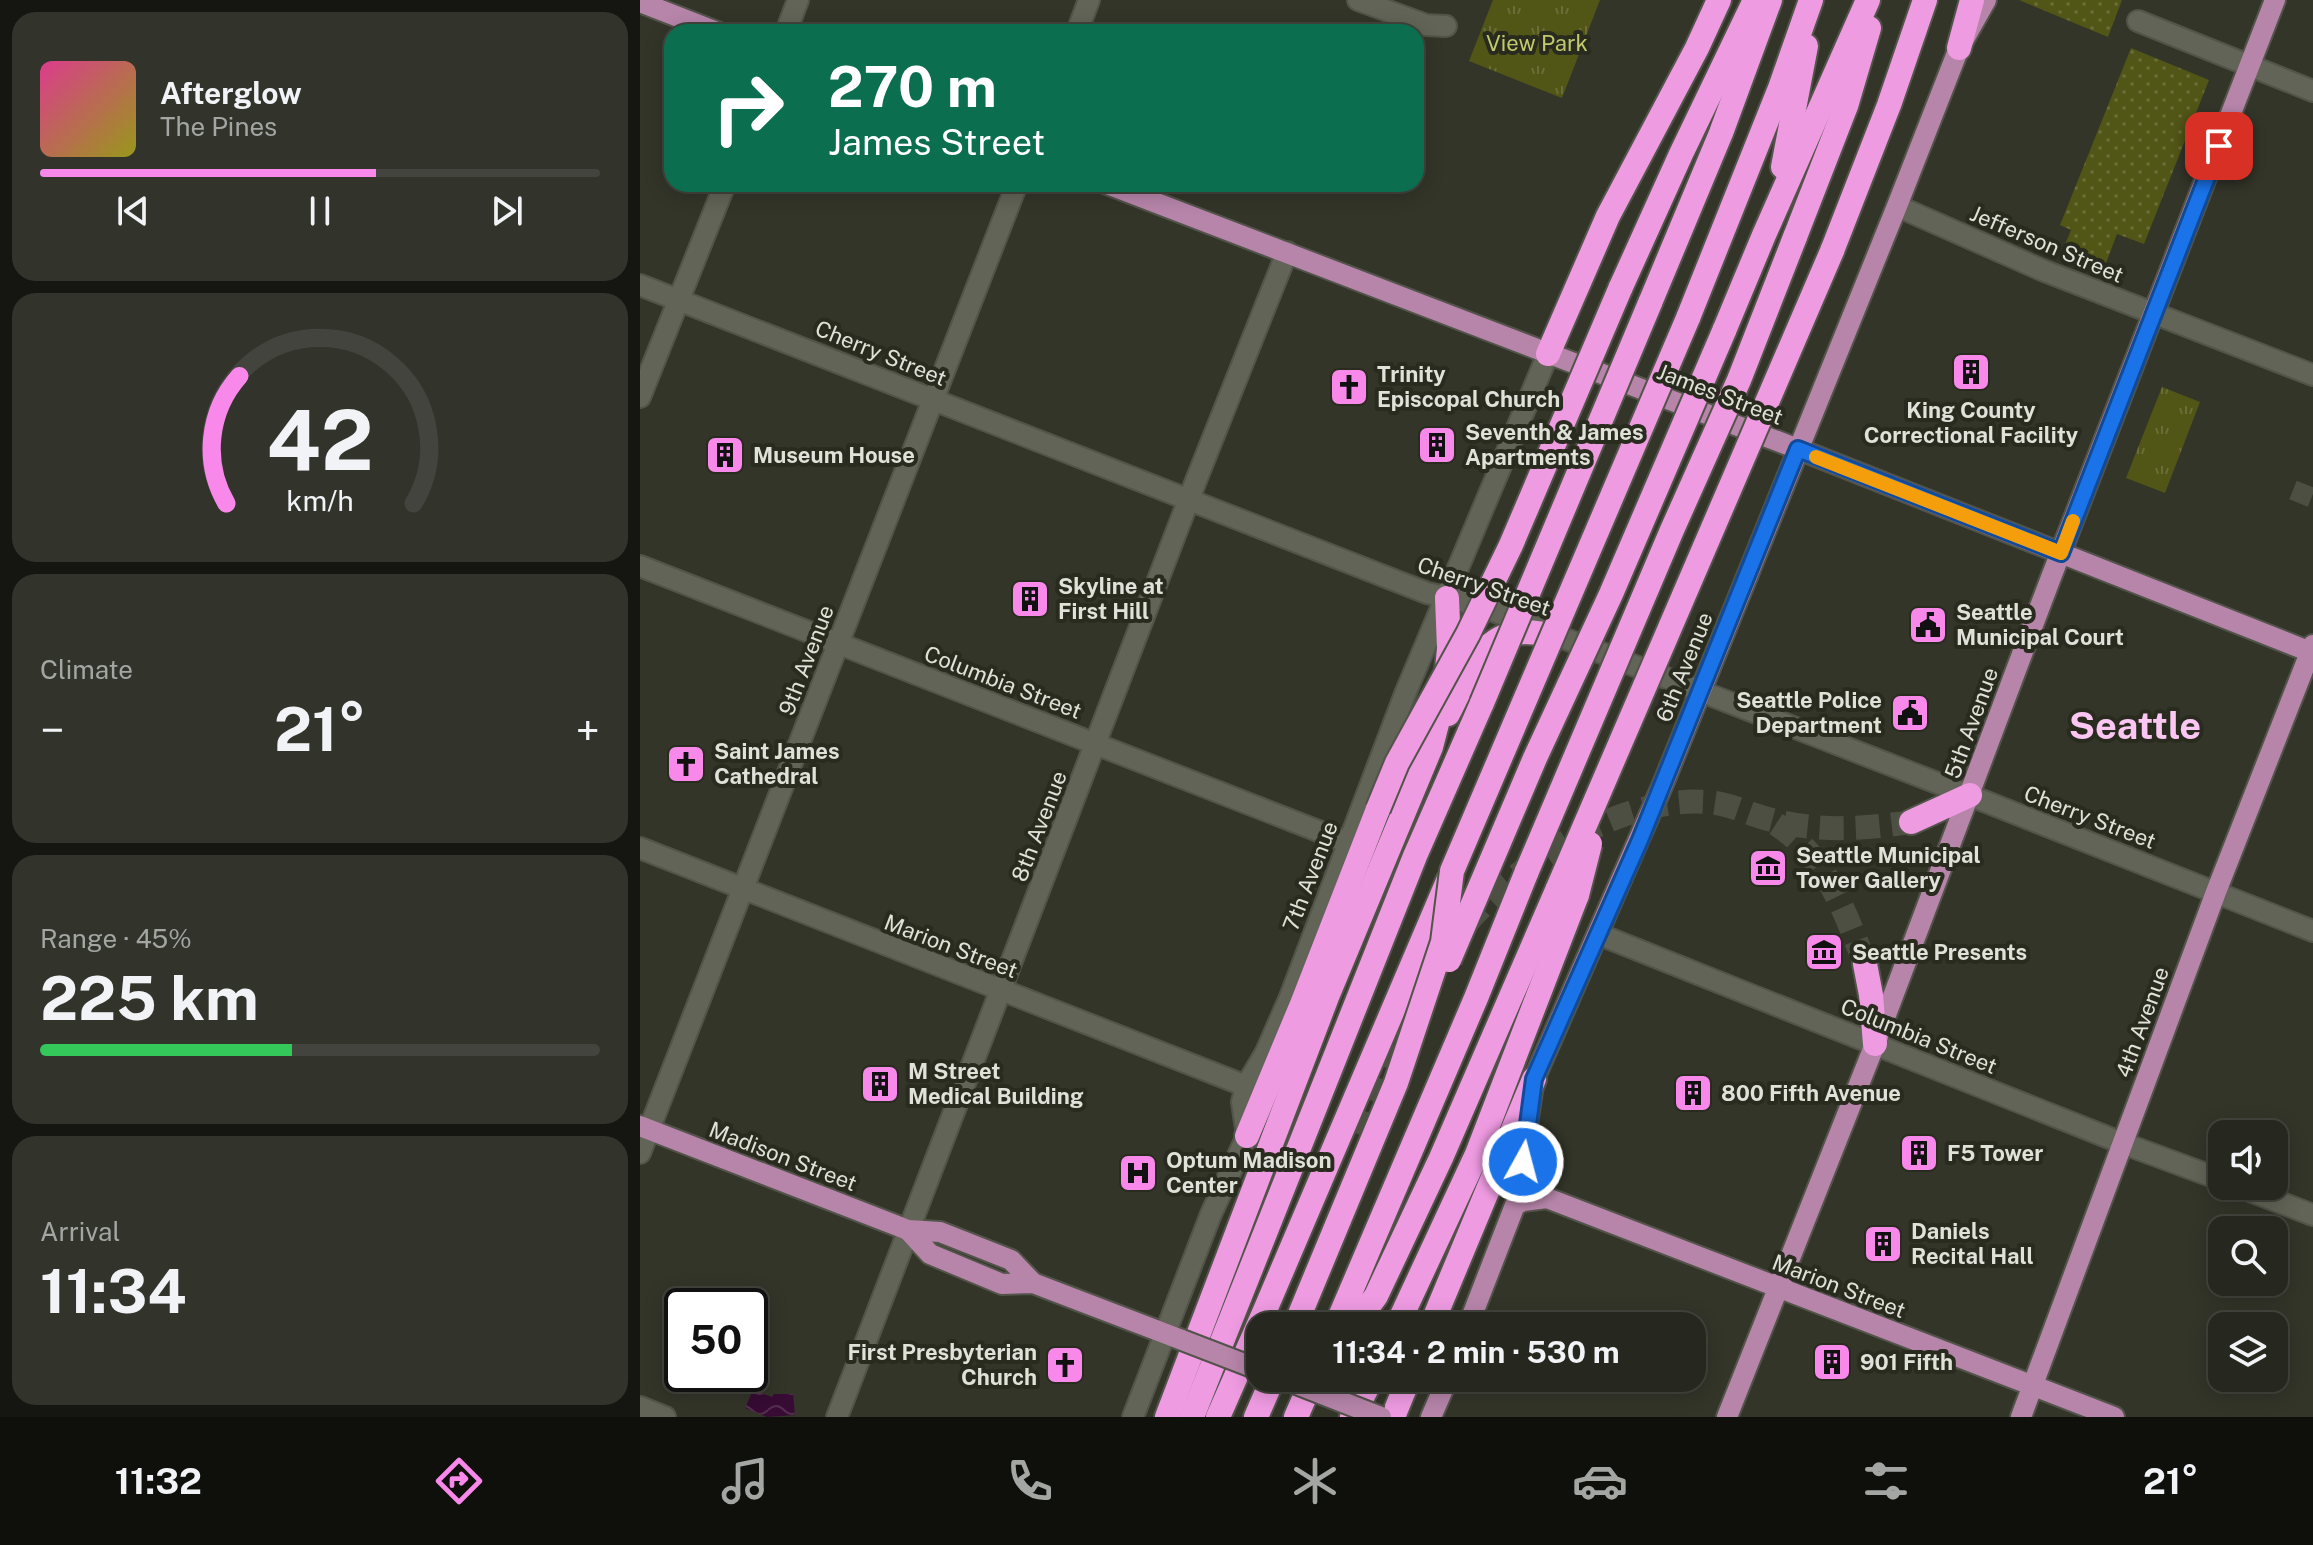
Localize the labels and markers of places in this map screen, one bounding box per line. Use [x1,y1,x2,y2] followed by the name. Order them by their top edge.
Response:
[2185,112,2253,180] pin
[1950,351,1992,393] building icon: King County Correctional Facility
[1377,361,1560,412] place label: Trinity Episcopal Church
[1328,366,1370,408] church icon: Trinity Episcopal Church
[1864,397,2079,448] place label: King County Correctional Facility
[1465,419,1644,470] place label: Seventh & James Apartments
[1416,424,1458,466] building icon: Seventh & James Apartments
[704,434,746,476] building icon: Museum House
[753,442,915,468] place label: Museum House
[1058,573,1164,624] place label: Skyline at First Hill
[1009,578,1051,620] building icon: Skyline at First Hill
[1956,599,2124,650] place label: Seattle Municipal Court
[1907,604,1949,646] public building icon: Seattle Municipal Court
[1736,687,1882,738] place label: Seattle Police Department
[1889,692,1931,734] public building icon: Seattle Police Department
[714,738,840,789] place label: Saint James Cathedral
[665,743,707,785] church icon: Saint James Cathedral
[1796,842,1981,893] place label: Seattle Municipal Tower Gallery
[1747,847,1789,889] museum icon: Seattle Municipal Tower Gallery
[1803,931,1845,973] museum icon: Seattle Presents
[1852,939,2027,965] place label: Seattle Presents
[908,1058,1084,1109] place label: M Street Medical Building
[859,1063,901,1105] building icon: M Street Medical Building
[1672,1072,1714,1114] building icon: 800 Fifth Avenue
[1721,1080,1901,1106] place label: 800 Fifth Avenue
[1898,1132,1940,1174] building icon: F5 Tower
[1947,1140,2043,1166] place label: F5 Tower
[1166,1147,1332,1198] place label: Optum Madison Center
[1117,1152,1159,1194] hospital icon: Optum Madison Center
[1911,1218,2034,1269] place label: Daniels Recital Hall
[1862,1223,1904,1265] building icon: Daniels Recital Hall
[847,1339,1037,1390] place label: First Presbyterian Church
[1811,1341,1853,1383] building icon: 901 Fifth
[1044,1344,1086,1386] church icon: First Presbyterian Church
[1860,1349,1953,1375] place label: 901 Fifth

